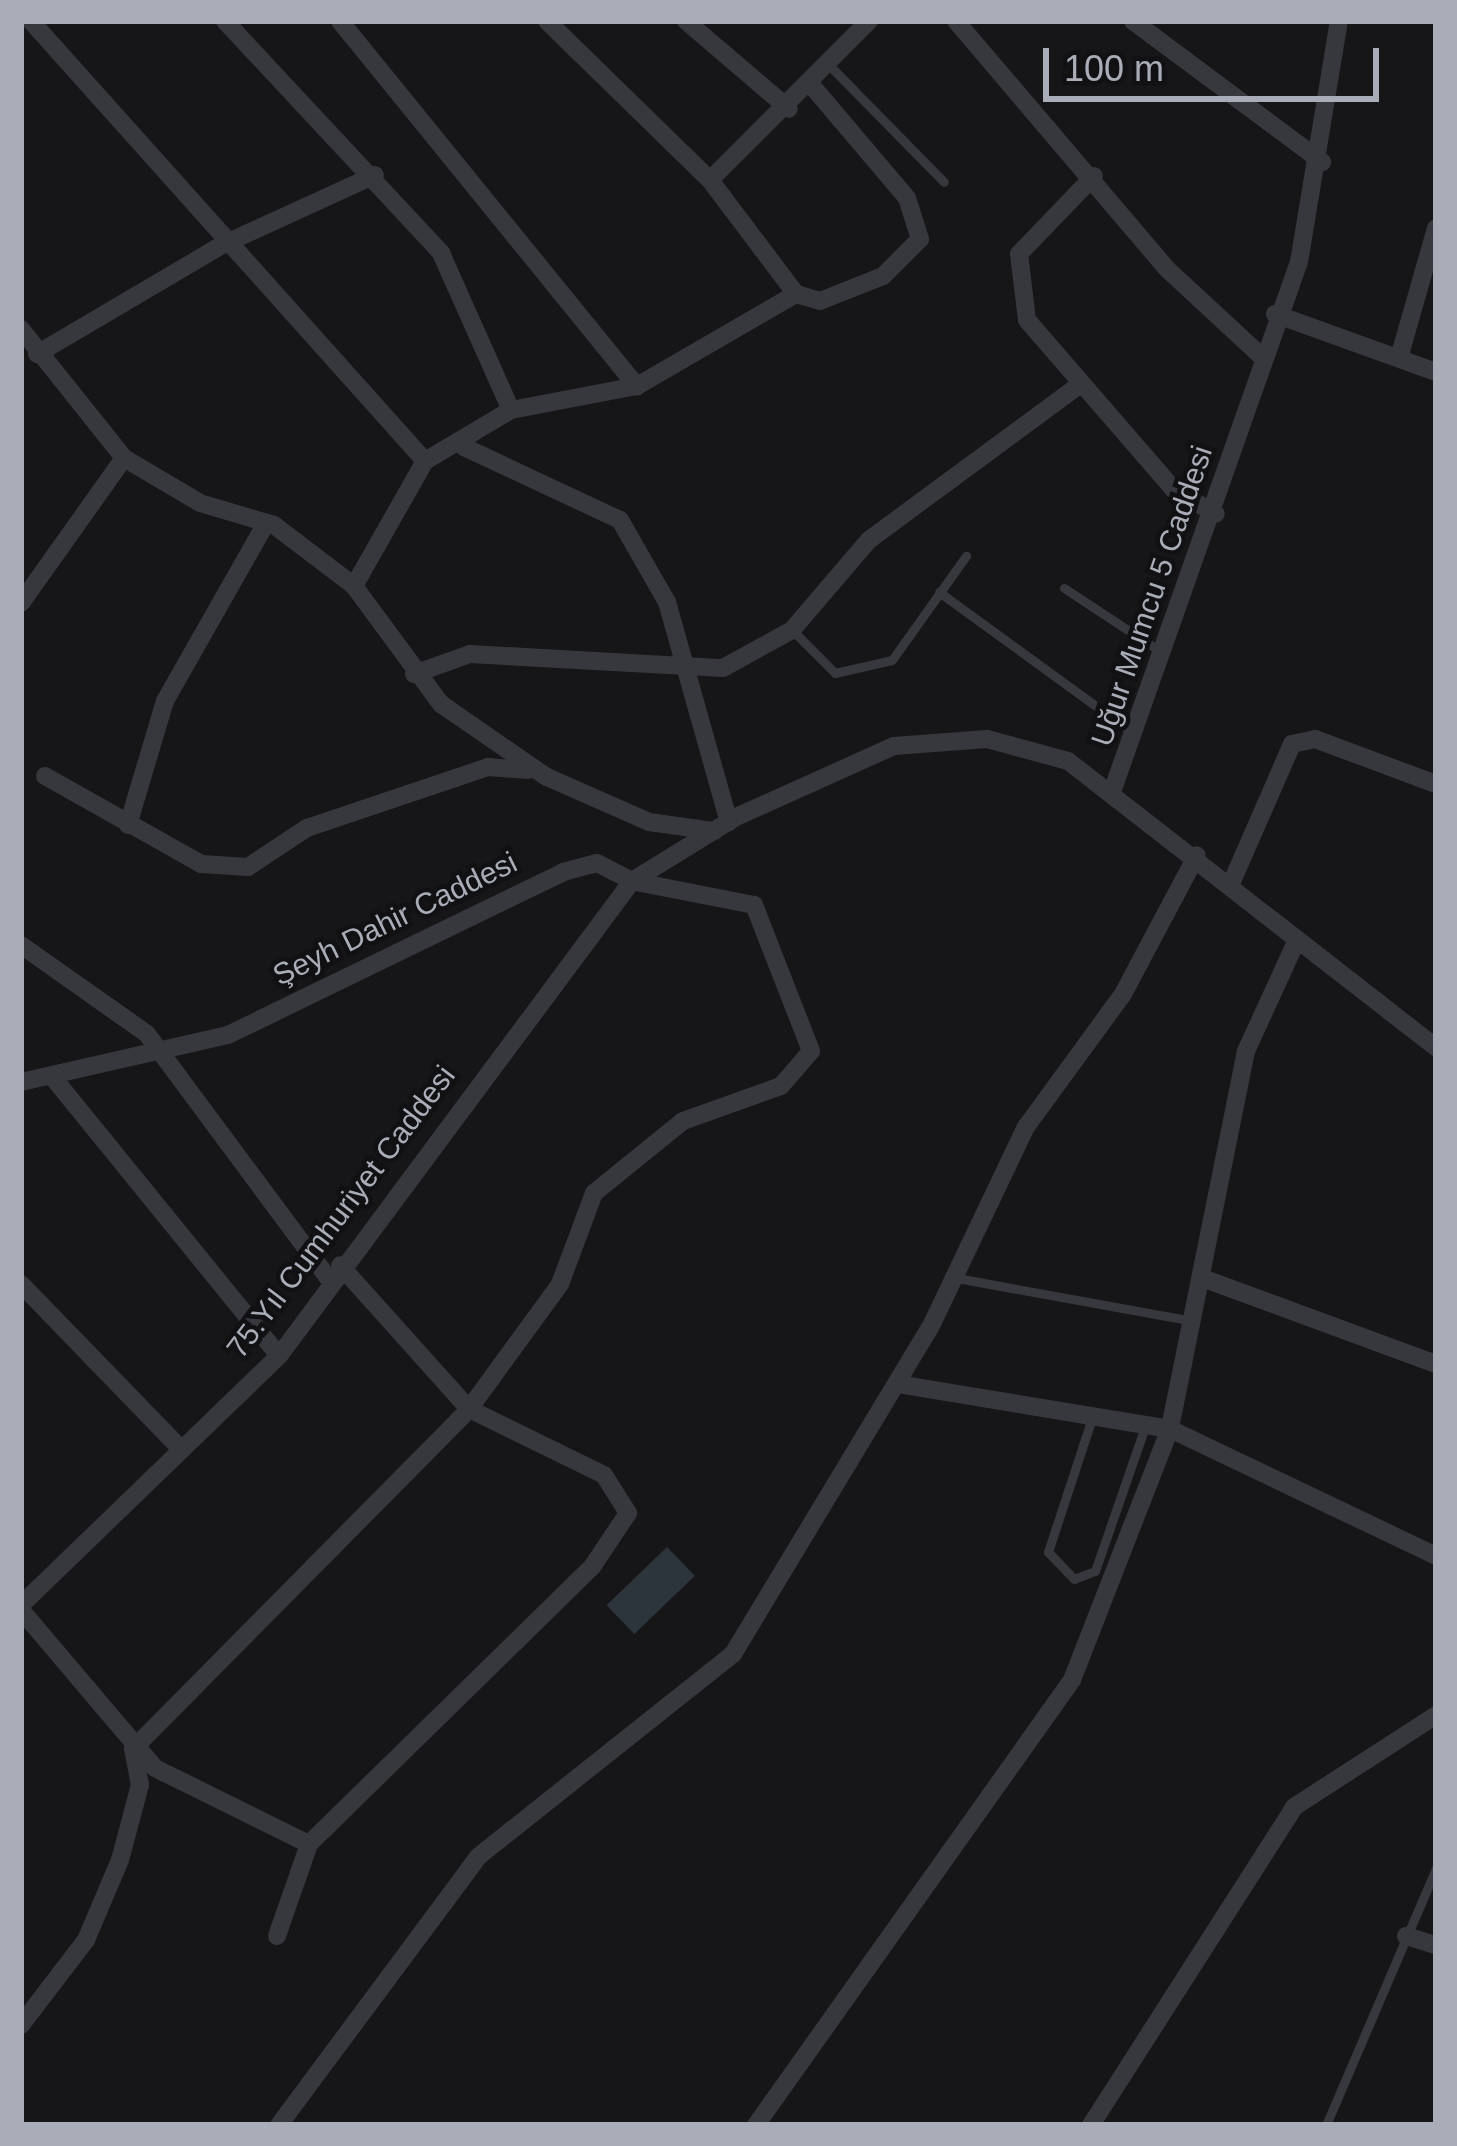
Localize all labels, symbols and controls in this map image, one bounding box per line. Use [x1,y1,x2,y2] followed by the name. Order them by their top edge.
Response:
[1049,24,1385,98] scale bar
[1064,48,1164,89] text: 100 m
[1084,441,1220,751] street label: Uğur Mumcu 5 Caddesi
[267,844,523,994] street label: Şeyh Dahir Caddesi
[219,1059,463,1365] street label: 75.Yıl Cumhuriyet Caddesi

